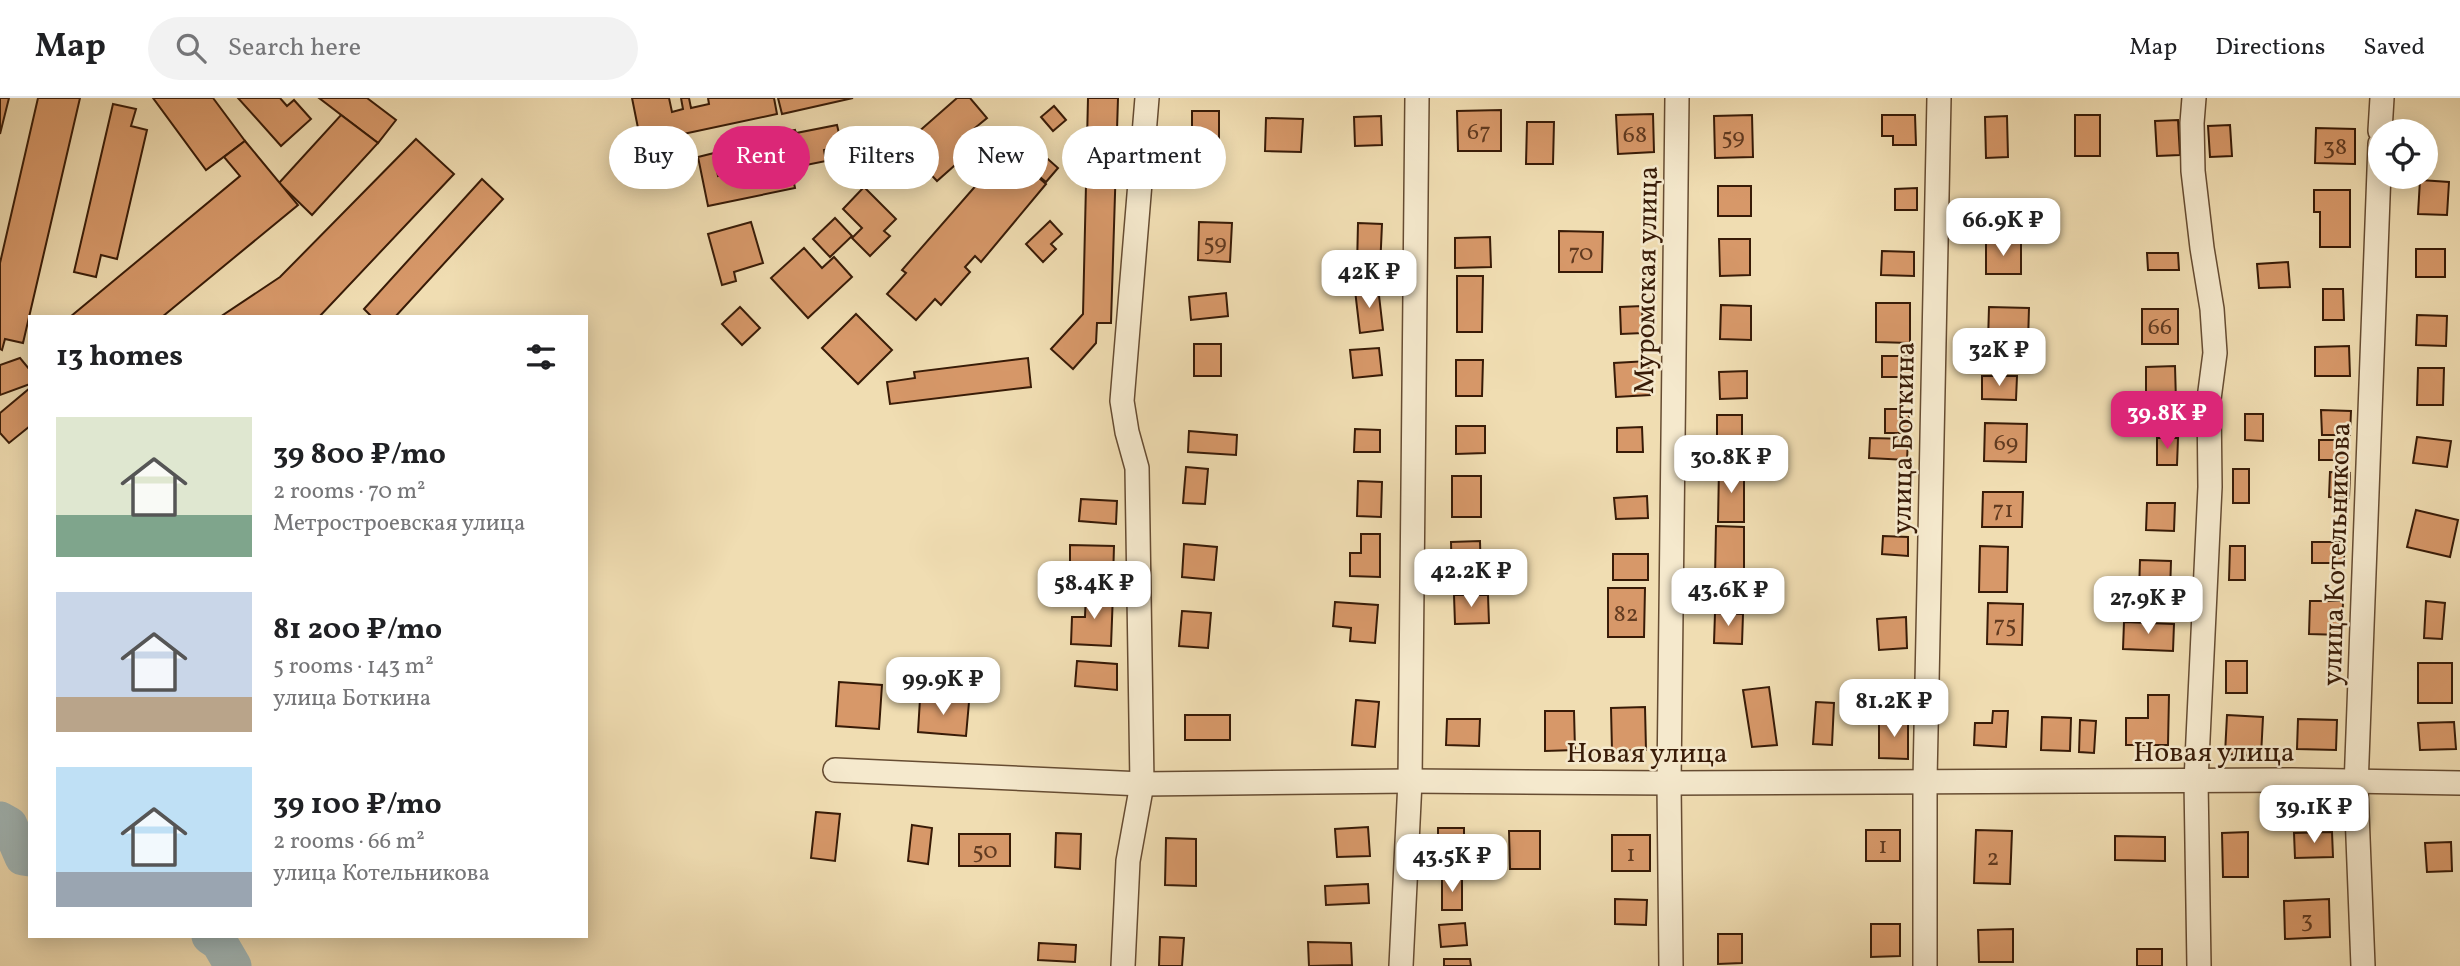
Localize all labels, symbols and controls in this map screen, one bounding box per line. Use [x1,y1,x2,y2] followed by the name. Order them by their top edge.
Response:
[148,17,638,80] search box
[35,25,106,71] text: Map
[172,29,210,67] icon: search
[228,30,361,66] text: Search here
[2129,31,2177,65] text: Map
[2215,31,2325,65] text: Directions
[2363,31,2425,65] text: Saved
[1467,116,1491,150] house number: 67
[1623,119,1647,153] house number: 68
[2368,119,2438,189] map controls
[2368,119,2438,189] button: locate
[1721,121,1745,155] house number: 59
[609,126,698,189] chip: Buy
[712,126,810,189] chip: Rent
[824,126,939,189] chip: Filters
[953,126,1048,189] chip: New
[1062,126,1226,189] chip: Apartment
[2323,131,2347,165] house number: 38
[1626,166,1669,394] street label: Муромская улица
[1938,198,2068,258] pin: 66.9K ₽
[1962,205,2044,237] text: 66.9K ₽
[1203,227,1227,261] house number: 59
[1568,237,1594,271] house number: 70
[1320,250,1418,310] pin: 42K ₽
[1338,257,1400,289] text: 42K ₽
[2148,311,2172,345] house number: 66
[1950,328,2048,388] pin: 32K ₽
[1969,335,2029,367] text: 32K ₽
[56,336,183,378] text: 13 homes
[522,338,560,376] icon: filters
[1883,341,1926,535] street label: улица Боткина
[2102,392,2232,451] pin: 39.8K ₽
[2127,398,2207,430] text: 39.8K ₽
[2313,421,2362,687] street label: улица Котельникова
[1994,427,2018,461] house number: 69
[273,434,446,476] text: 39 800 ₽/mo
[1666,436,1796,495] pin: 30.8K ₽
[1690,442,1772,474] text: 30.8K ₽
[112,445,196,529] icon: home
[273,476,426,508] text: 2 rooms · 70 m²
[1993,494,2013,528] house number: 71
[273,508,526,540] text: Метростроевская улица
[1406,550,1536,609] pin: 42.2K ₽
[1430,556,1512,588] text: 42.2K ₽
[1029,561,1159,621] pin: 58.4K ₽
[1054,568,1134,600] text: 58.4K ₽
[1663,568,1793,628] pin: 43.6K ₽
[1687,575,1769,607] text: 43.6K ₽
[2083,576,2213,636] pin: 27.9K ₽
[2110,583,2186,615] text: 27.9K ₽
[1613,598,1639,632] house number: 82
[273,609,442,651] text: 81 200 ₽/mo
[1993,609,2017,643] house number: 75
[112,620,196,704] icon: home
[273,651,434,683] text: 5 rooms · 143 m²
[878,658,1008,717] pin: 99.9K ₽
[902,664,984,696] text: 99.9K ₽
[1829,680,1959,739] pin: 81.2K ₽
[273,683,431,715] text: улица Боткина
[1855,686,1933,718] text: 81.2K ₽
[2133,734,2295,773] street label: Новая улица
[1566,735,1728,774] street label: Новая улица
[273,784,442,826] text: 39 100 ₽/mo
[2249,786,2379,845] pin: 39.1K ₽
[2276,792,2352,824] text: 39.1K ₽
[112,795,196,879] icon: home
[273,826,425,858] text: 2 rooms · 66 m²
[1878,830,1888,864] house number: 1
[1387,834,1517,894] pin: 43.5K ₽
[972,835,998,869] house number: 50
[1626,838,1636,872] house number: 1
[1412,841,1492,873] text: 43.5K ₽
[1987,842,1999,876] house number: 2
[273,858,490,890] text: улица Котельникова
[2301,904,2313,938] house number: 3

